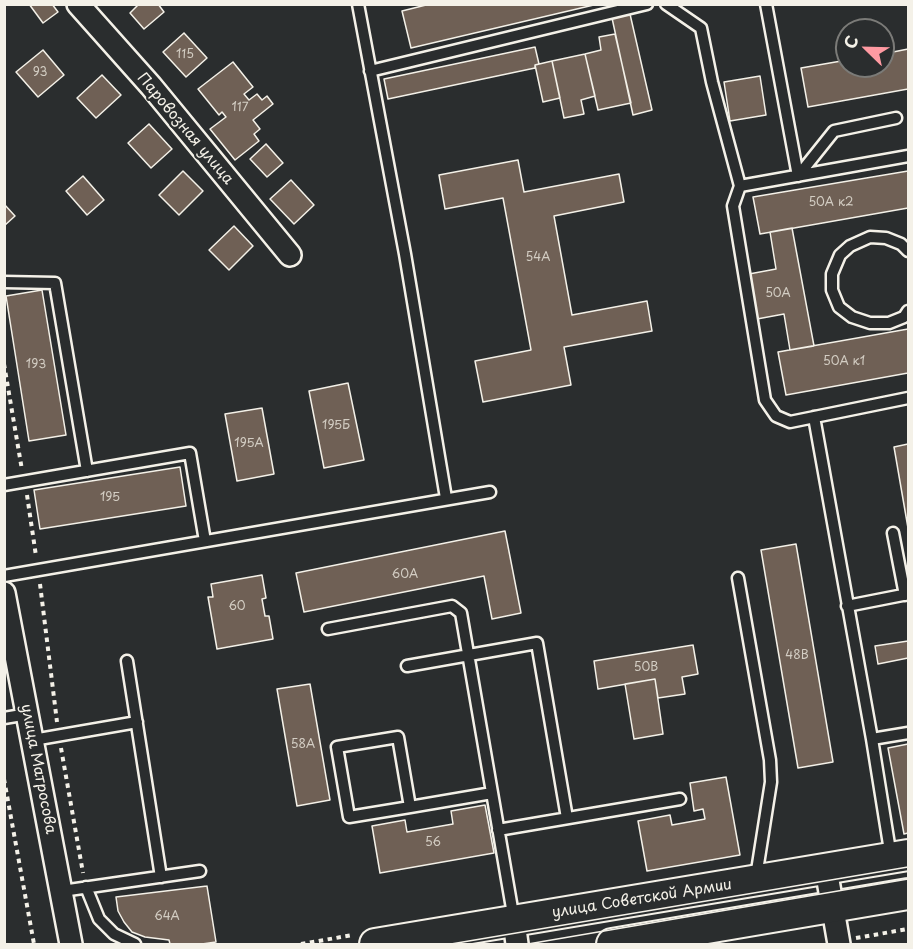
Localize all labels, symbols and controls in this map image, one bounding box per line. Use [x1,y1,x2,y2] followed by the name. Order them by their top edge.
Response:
[835,18,895,78] north arrow
[837,32,864,52] text: С
[176,48,194,62] house number: 115
[33,66,47,80] house number: 93
[133,70,237,188] street label: Паровозная улица
[232,101,248,115] house number: 117
[808,196,854,210] house number: 50А к2
[526,251,550,265] house number: 54А
[765,287,791,301] house number: 50А
[823,355,865,369] house number: 50А к1
[26,358,46,372] house number: 193
[322,419,350,433] house number: 195Б
[234,437,264,451] house number: 195А
[100,491,120,505] house number: 195
[392,568,418,582] house number: 60А
[228,600,246,614] house number: 60
[785,649,809,663] house number: 48В
[634,661,658,675] house number: 50В
[17,702,59,836] street label: улица Матросова
[291,738,315,752] house number: 58А
[425,836,441,850] house number: 56
[551,876,733,922] street label: улица Советской Армии
[154,910,180,924] house number: 64А

